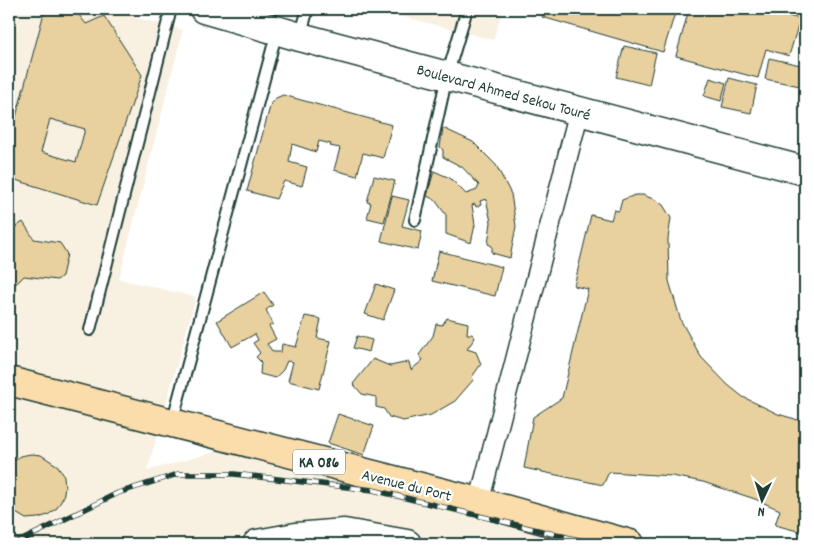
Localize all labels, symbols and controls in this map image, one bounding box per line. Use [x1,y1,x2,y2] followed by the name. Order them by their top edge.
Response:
[414,59,593,128] street label: Boulevard Ahmed Sekou Touré
[293,450,345,474] road number: KA 086
[359,464,454,509] street label: Avenue du Port
[736,476,786,526] north arrow
[757,501,765,521] text: N

